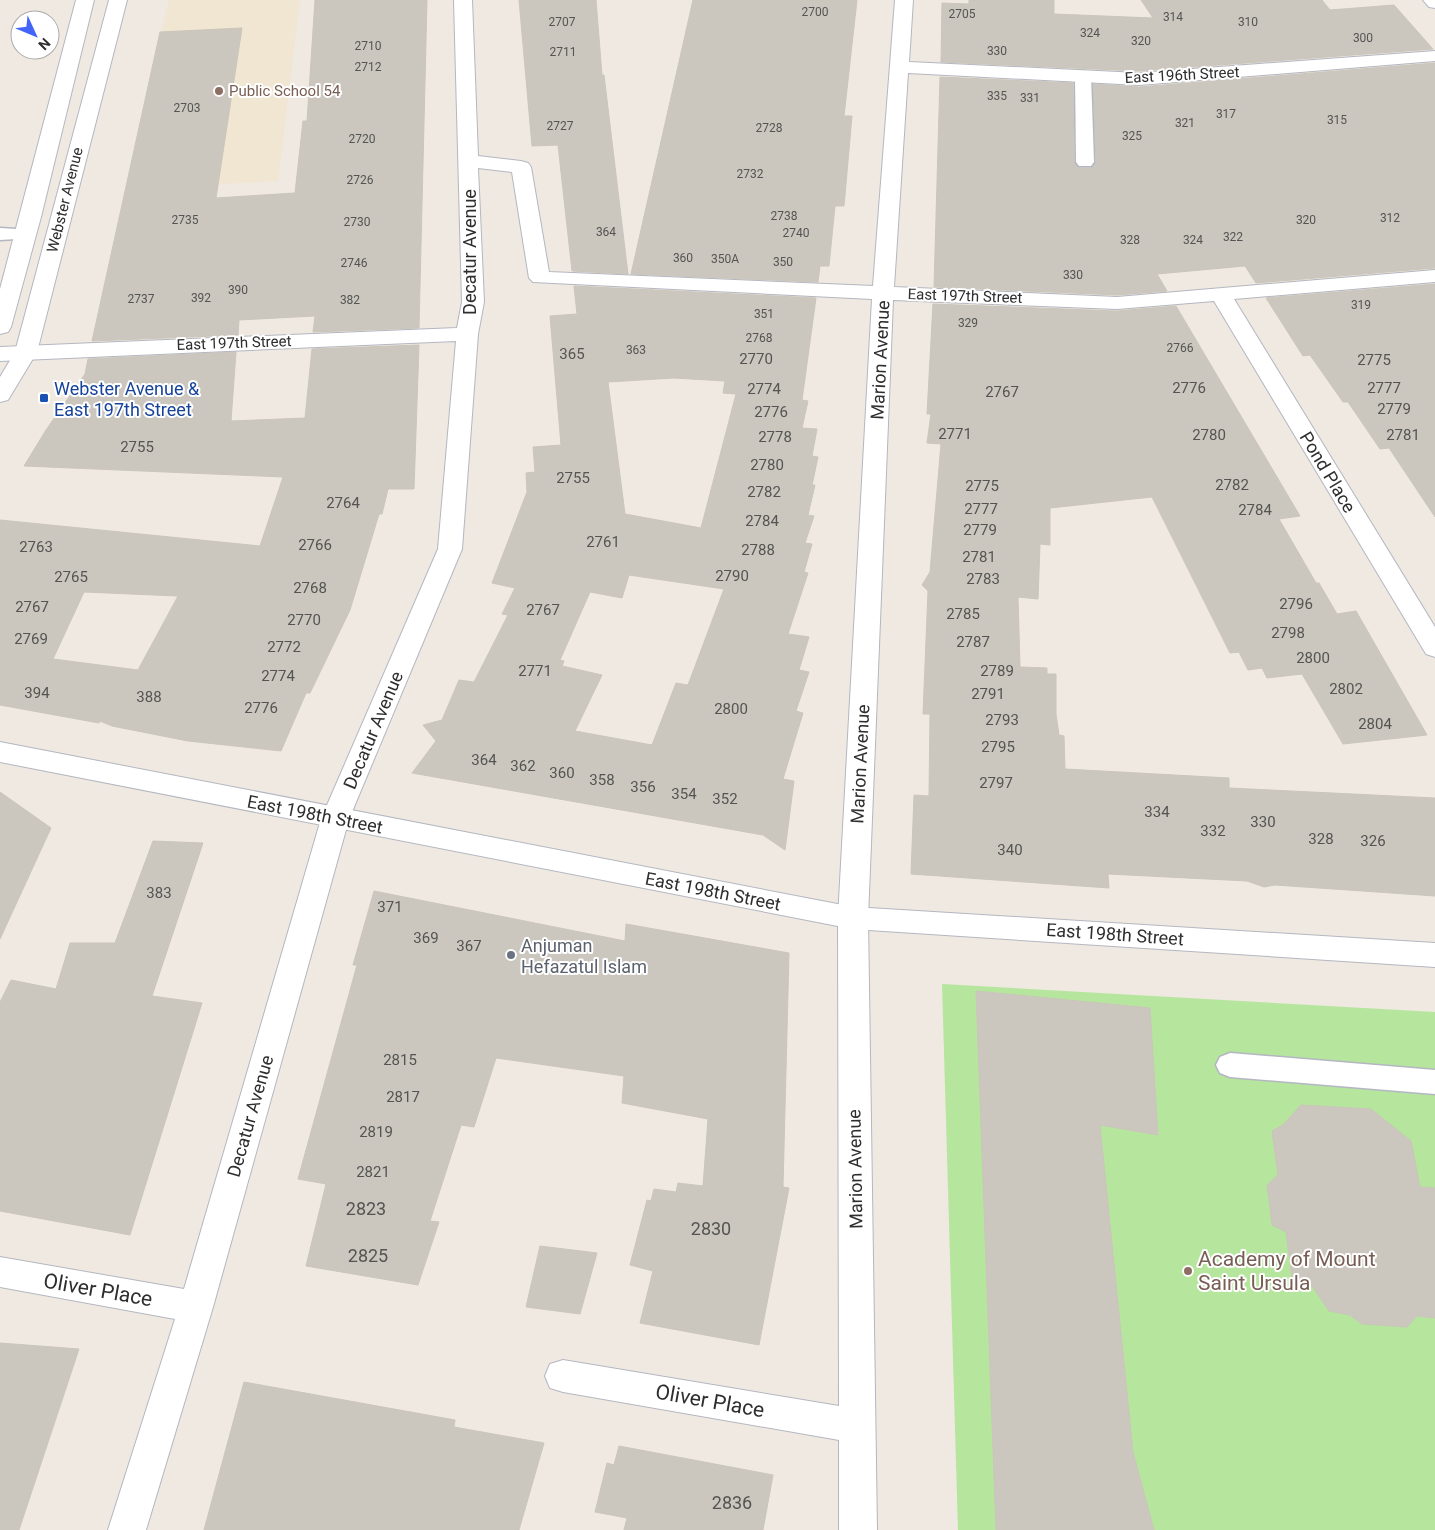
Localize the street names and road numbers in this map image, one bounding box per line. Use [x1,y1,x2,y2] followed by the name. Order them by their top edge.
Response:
[1124,63,1240,87] street label: East 196th Street
[43,145,87,255] street label: Webster Avenue
[459,189,480,315] street label: Decatur Avenue
[907,285,1023,307] street label: East 197th Street
[866,300,894,420] street label: Marion Avenue
[176,332,292,354] street label: East 197th Street
[1296,428,1360,516] street label: Pond Place
[339,668,407,792] street label: Decatur Avenue
[846,704,874,824] street label: Marion Avenue
[245,791,385,837] street label: East 198th Street
[643,868,783,914] street label: East 198th Street
[1046,919,1185,949] street label: East 198th Street
[223,1053,277,1179] street label: Decatur Avenue
[843,1109,867,1229] street label: Marion Avenue
[42,1269,154,1311] street label: Oliver Place
[654,1380,766,1422] street label: Oliver Place

